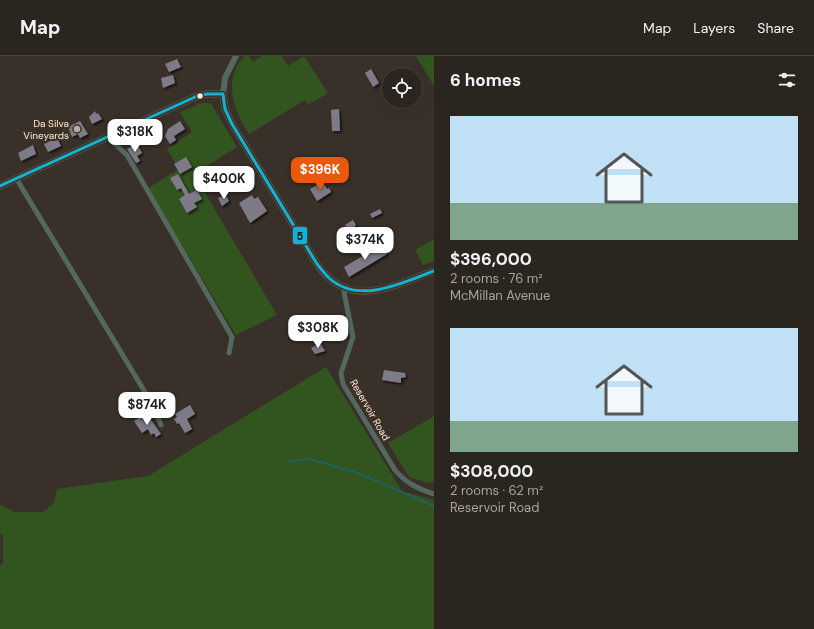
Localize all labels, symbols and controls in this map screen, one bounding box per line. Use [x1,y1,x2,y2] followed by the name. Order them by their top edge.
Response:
[20,15,60,40] text: Map
[643,19,671,37] text: Map
[693,19,735,37] text: Layers
[757,19,794,37] text: Share
[382,68,422,108] map controls
[382,68,422,108] button: locate
[450,69,521,91] text: 6 homes
[776,69,798,91] icon: filters
[195,91,205,101] unlabelled marker
[23,117,69,142] place label: Da Silva Vineyards
[107,119,163,153] pin: $318K
[116,123,154,140] text: $318K
[72,124,82,134] marker: Da Silva Vineyards
[588,142,660,214] icon: home
[292,157,348,191] pin: $396K
[300,161,340,178] text: $396K
[196,166,252,200] pin: $400K
[202,170,246,187] text: $400K
[292,226,308,245] line badge: 5
[337,227,393,261] pin: $374K
[297,229,304,243] text: 5
[346,231,384,248] text: $374K
[450,248,532,270] text: $396,000
[450,270,543,287] text: 2 rooms · 76 m²
[450,287,550,304] text: McMillan Avenue
[290,315,346,349] pin: $308K
[297,319,339,336] text: $308K
[588,354,660,426] icon: home
[347,377,393,443] street label: Reservoir Road
[119,392,175,426] pin: $874K
[127,396,167,413] text: $874K
[450,460,533,482] text: $308,000
[450,482,543,499] text: 2 rooms · 62 m²
[450,499,539,516] text: Reservoir Road

